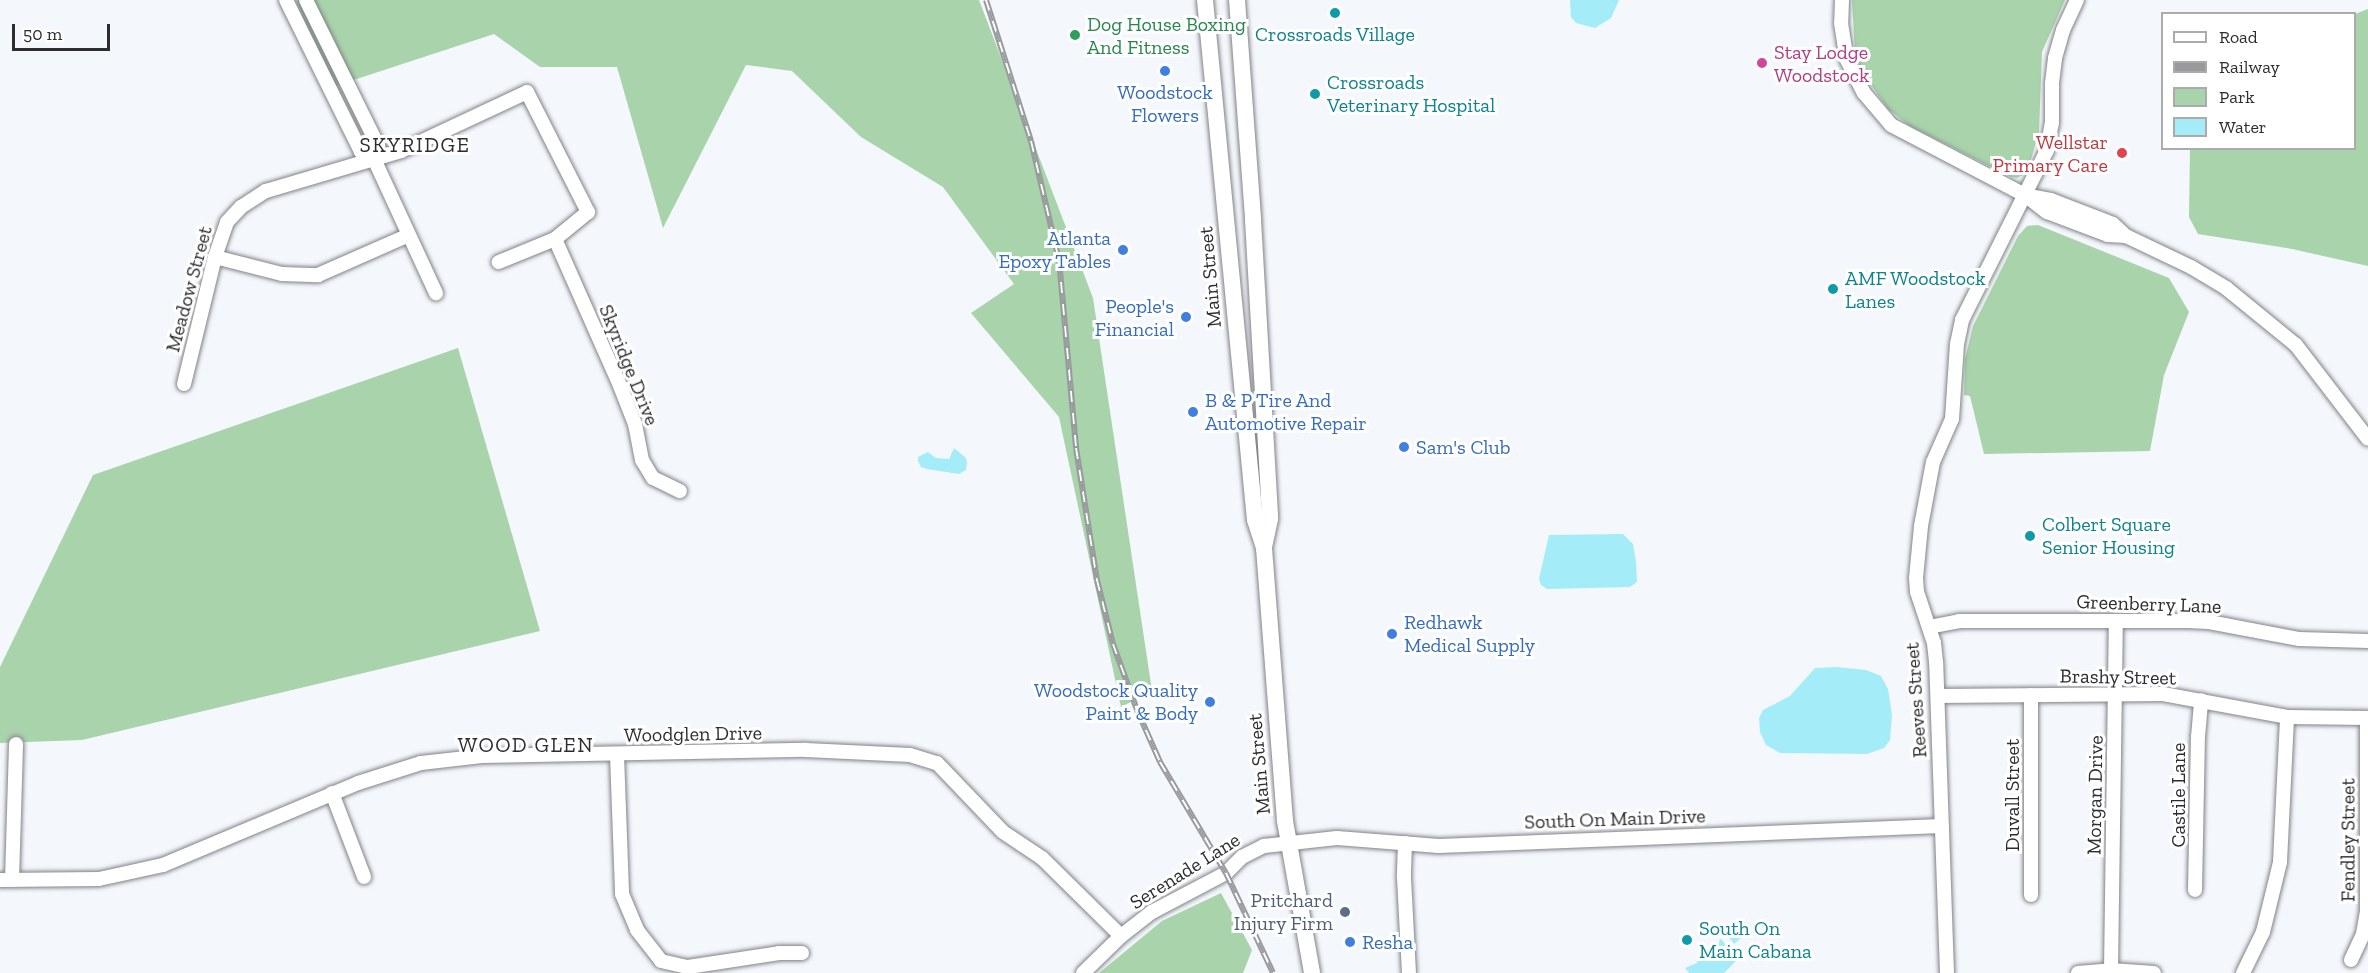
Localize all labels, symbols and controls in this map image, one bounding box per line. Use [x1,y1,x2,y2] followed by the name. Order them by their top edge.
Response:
[1328,6,1342,20] marker: Crossroads Village
[15,12,112,50] scale bar
[1087,12,1246,59] place label: Dog House Boxing And Fitness
[2161,12,2356,150] legend
[1255,22,1415,46] place label: Crossroads Village
[23,23,62,45] text: 50 m
[2219,26,2258,48] text: Road
[1068,28,1082,42] marker: Dog House Boxing And Fitness
[1774,40,1869,87] place label: Stay Lodge Woodstock
[1755,56,1769,70] marker: Stay Lodge Woodstock
[2219,56,2280,78] text: Railway
[1158,64,1172,78] marker: Woodstock Flowers
[1327,70,1496,117] place label: Crossroads Veterinary Hospital
[1117,81,1213,128] place label: Woodstock Flowers
[2219,86,2255,108] text: Park
[1308,87,1322,101] marker: Crossroads Veterinary Hospital
[2219,116,2266,138] text: Water
[1992,130,2108,177] place label: Wellstar Primary Care
[360,132,470,158] district label: SKYRIDGE
[2113,144,2131,162] marker: Wellstar Primary Care
[161,223,217,355] street label: Meadow Street
[1194,225,1226,329] street label: Main Street
[998,226,1111,273] place label: Atlanta Epoxy Tables
[1116,243,1130,257] marker: Atlanta Epoxy Tables
[1845,266,1987,313] place label: AMF Woodstock Lanes
[1826,282,1840,296] marker: AMF Woodstock Lanes
[1095,294,1174,341] place label: People's Financial
[594,301,664,429] street label: Skyridge Drive
[1179,310,1193,324] marker: People's Financial
[1205,388,1367,435] place label: B & P Tire And Automotive Repair
[1186,405,1200,419] marker: B & P Tire And Automotive Repair
[1416,435,1511,459] place label: Sam's Club
[1397,440,1411,454] marker: Sam's Club
[2042,512,2175,559] place label: Colbert Square Senior Housing
[2023,529,2037,543] marker: Colbert Square Senior Housing
[2076,589,2222,619] street label: Greenberry Lane
[1404,610,1535,657] place label: Redhawk Medical Supply
[1385,627,1399,641] marker: Redhawk Medical Supply
[1900,641,1932,759] street label: Reeves Street
[2059,664,2177,690] street label: Brashy Street
[1034,678,1198,725] place label: Woodstock Quality Paint & Body
[1203,695,1217,709] marker: Woodstock Quality Paint & Body
[1243,712,1275,816] street label: Main Street
[624,721,762,747] street label: Woodglen Drive
[458,732,594,758] district label: WOOD GLEN
[2082,735,2108,855] street label: Morgan Drive
[2000,739,2024,851] street label: Duvall Street
[2166,742,2190,848] street label: Castile Lane
[2336,778,2360,902] street label: Fendley Street
[1524,804,1706,834] street label: South On Main Drive
[1126,828,1244,914] street label: Serenade Lane
[1233,888,1333,935] place label: Pritchard Injury Firm
[1338,905,1352,919] marker: Pritchard Injury Firm
[1699,916,1812,963] place label: South On Main Cabana
[1362,930,1413,954] place label: Resha
[1680,933,1694,947] marker: South On Main Cabana
[1343,935,1357,949] marker: Resha

